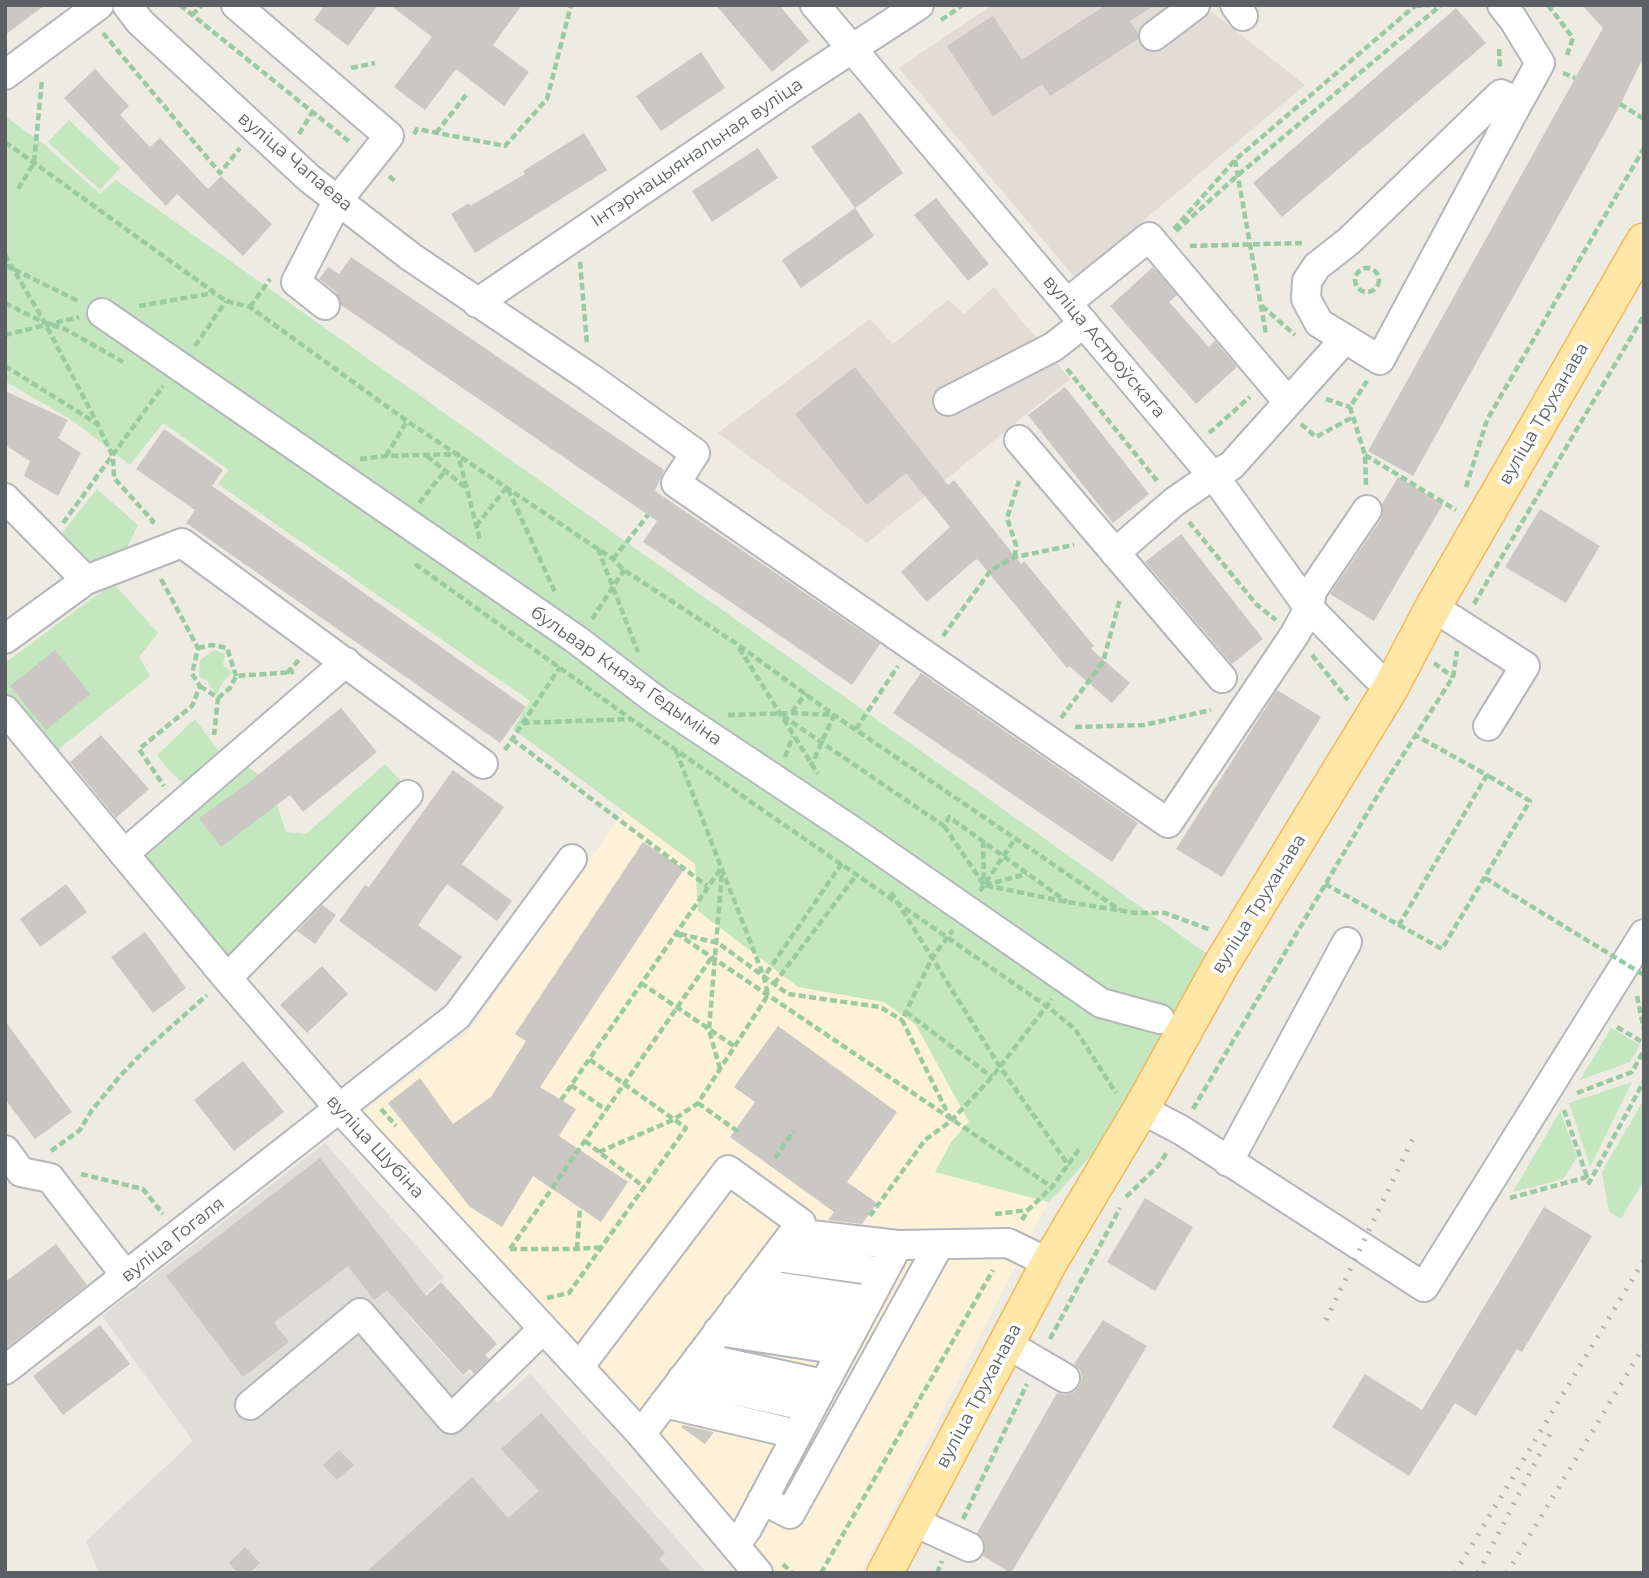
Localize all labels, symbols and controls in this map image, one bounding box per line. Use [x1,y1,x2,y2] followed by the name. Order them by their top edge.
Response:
[587,74,807,232] street label: Інтэрнацыянальная вуліца
[233,108,357,216] street label: вуліца Чапаева
[1038,271,1170,423] street label: вуліца Астроўскага
[1495,339,1593,489] street label: вуліца Труханава
[526,602,726,750] street label: бульвар Князя Гедыміна
[1207,830,1311,978] street label: вуліца Труханава
[322,1091,428,1203] street label: вуліца Шубіна
[117,1193,229,1287] street label: вуліца Гогаля
[932,1320,1026,1472] street label: вуліца Труханава

